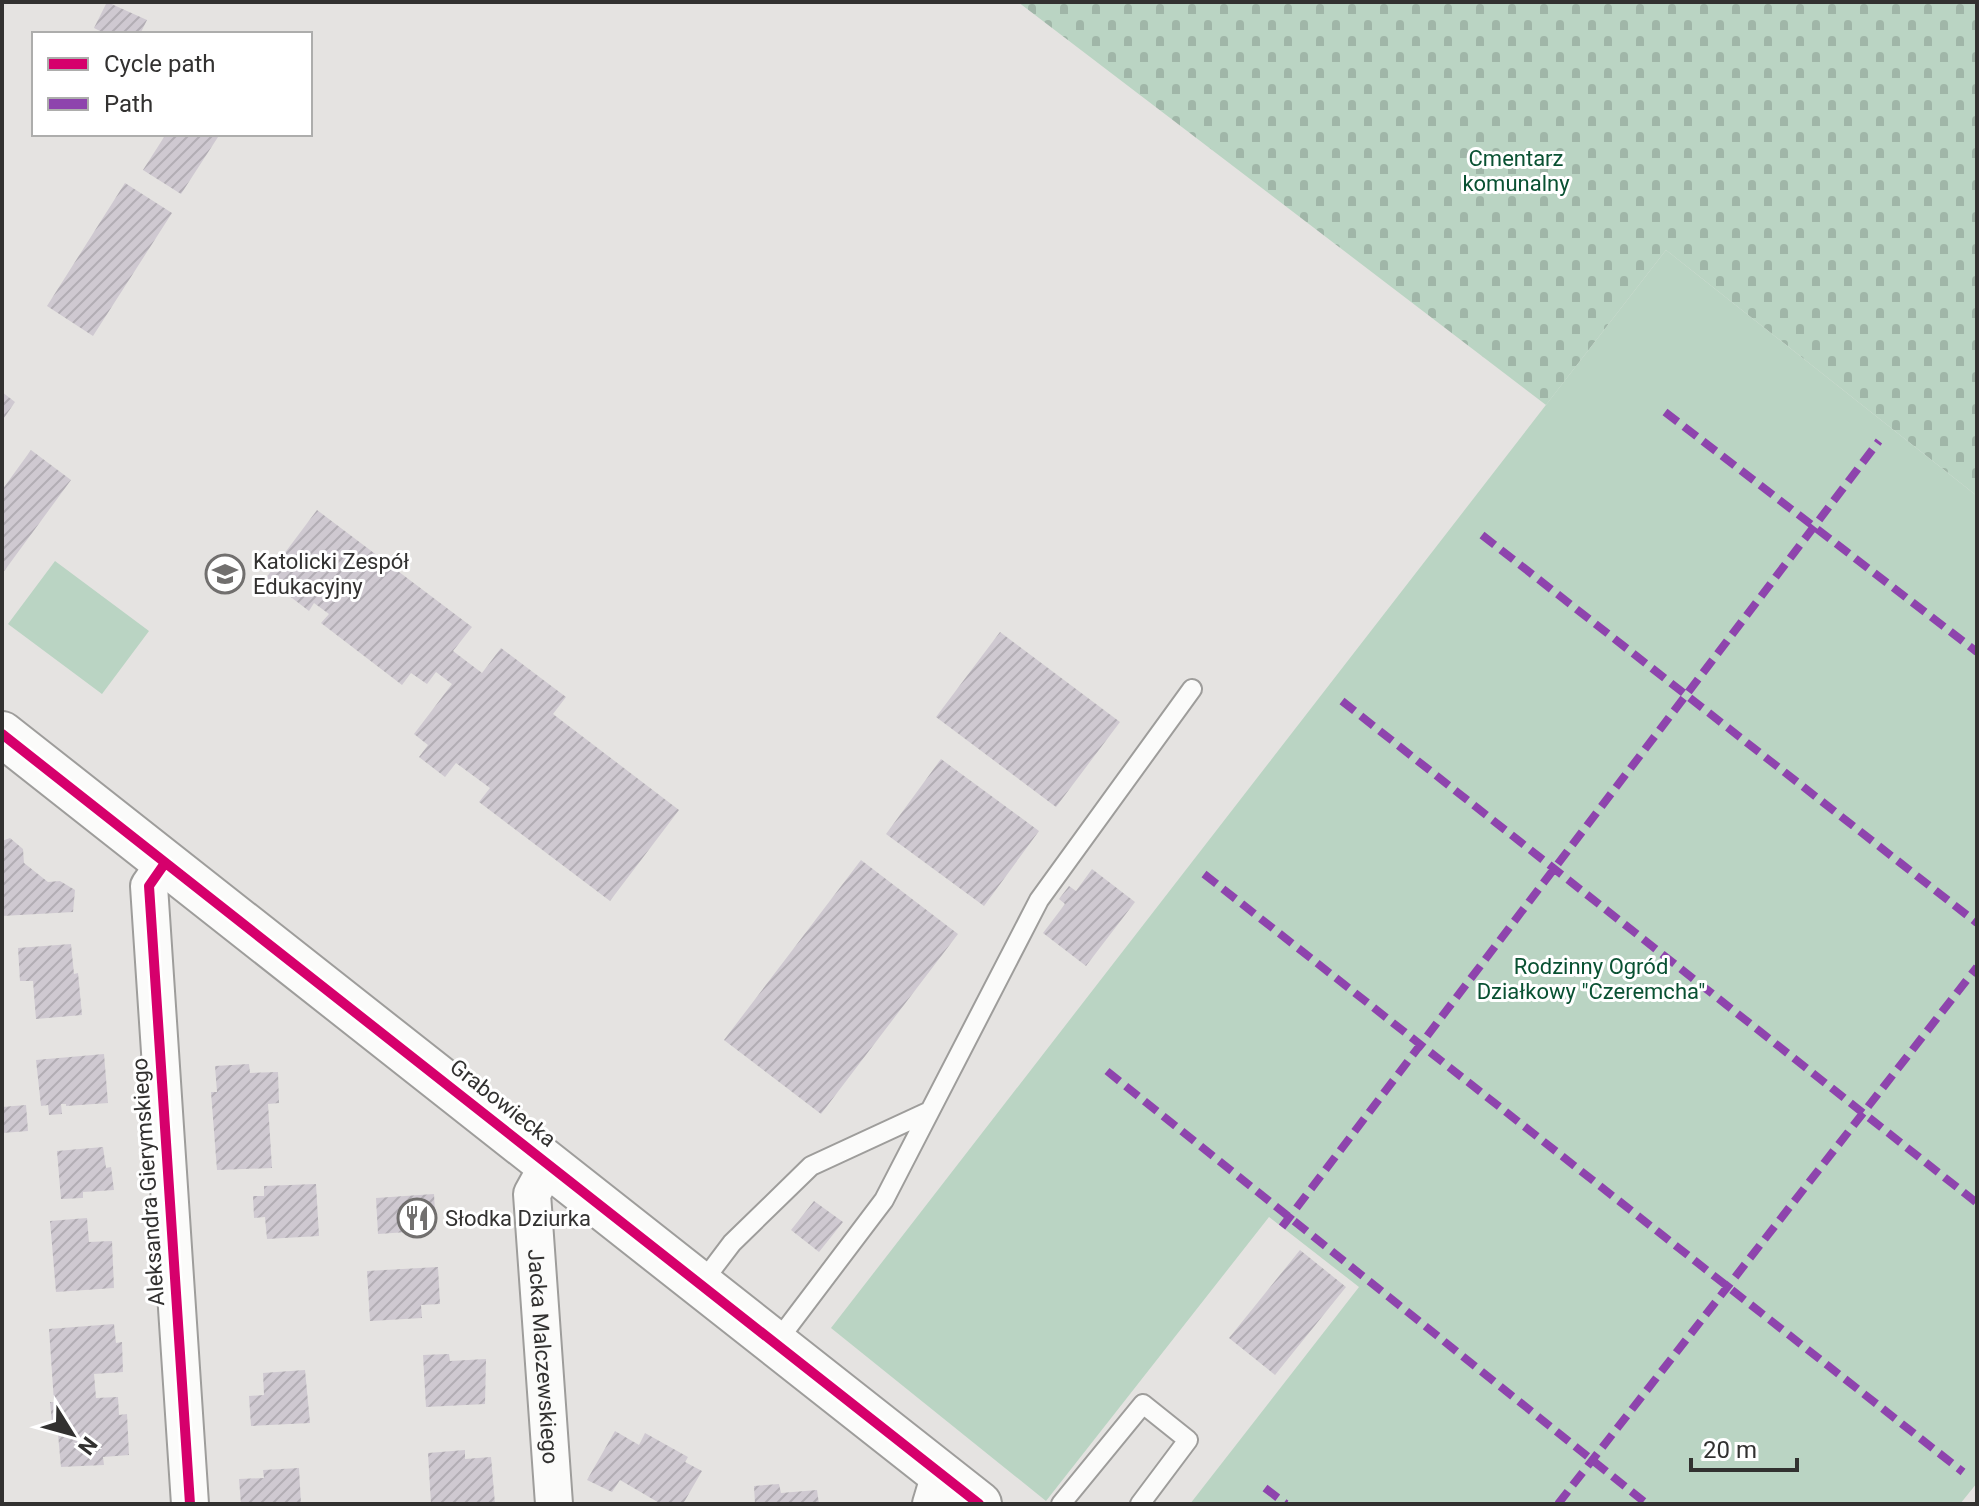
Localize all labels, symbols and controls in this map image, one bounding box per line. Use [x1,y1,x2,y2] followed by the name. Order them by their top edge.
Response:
[32,32,312,136] legend
[104,50,216,78] text: Cycle path
[104,90,153,118] text: Path
[1462,146,1570,196] park label: Cmentarz komunalny
[253,549,409,599] place label: Katolicki Zespół Edukacyjny
[204,553,246,595] school or university icon: Katolicki Zespół Edukacyjny
[1477,954,1705,1004] park label: Rodzinny Ogród Działkowy "Czeremcha"
[445,1054,561,1152] street label: Grabowiecka
[127,1057,169,1307] street label: Aleksandra Gierymskiego
[396,1197,438,1239] restaurant icon: Słodka Dziurka
[445,1206,591,1231] place label: Słodka Dziurka
[523,1248,564,1465] street label: Jacka Malczewskiego
[32,1394,112,1474] north arrow
[1691,1422,1797,1472] scale bar
[73,1432,102,1459] text: N
[1703,1436,1757,1464] text: 20 m

